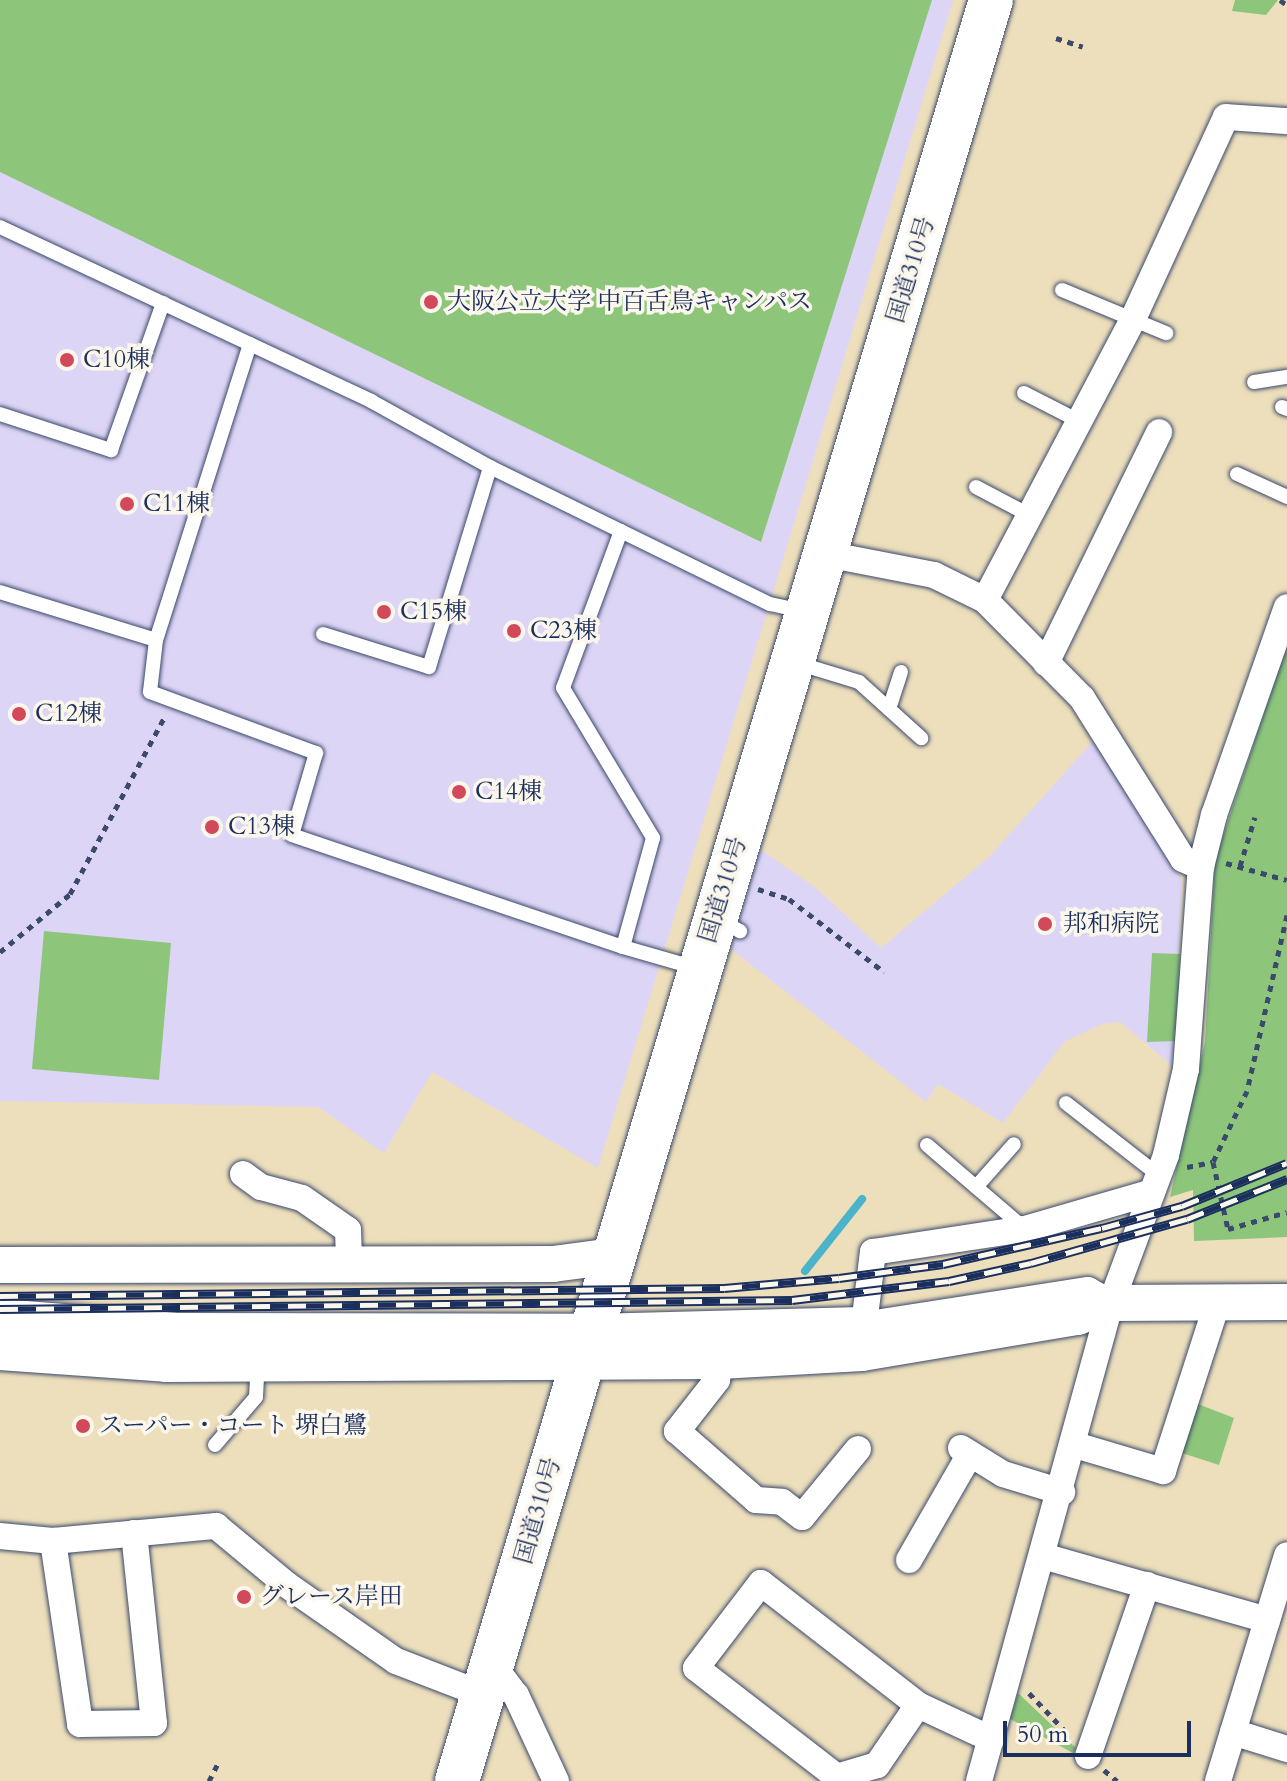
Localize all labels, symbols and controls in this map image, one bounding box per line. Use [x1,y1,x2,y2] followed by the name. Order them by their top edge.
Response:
[881,214,941,326] street label: 国道310号
[447,288,813,316] place label: 大阪公立大学 中百舌鳥キャンパス
[422,293,440,311] marker: 大阪公立大学 中百舌鳥キャンパス
[83,346,150,374] place label: C10棟
[58,351,76,369] marker: C10棟
[143,490,210,518] place label: C11棟
[118,495,136,513] marker: C11棟
[400,598,467,626] place label: C15棟
[375,603,393,621] marker: C15棟
[530,617,597,645] place label: C23棟
[505,622,523,640] marker: C23棟
[35,700,102,728] place label: C12棟
[10,705,28,723] marker: C12棟
[475,778,542,806] place label: C14棟
[450,783,468,801] marker: C14棟
[228,813,295,841] place label: C13棟
[203,818,221,836] marker: C13棟
[693,834,753,946] street label: 国道310号
[1063,910,1159,938] place label: 邦和病院
[1034,913,1056,935] marker: 邦和病院
[99,1412,368,1440] place label: スーパー・コート 堺白鷺
[74,1417,92,1435] marker: スーパー・コート 堺白鷺
[509,1455,567,1567] street label: 国道310号
[260,1583,404,1611] place label: グレース岸田
[235,1588,253,1606] marker: グレース岸田
[1007,1705,1195,1755] scale bar
[1017,1718,1068,1751] text: 50 m

